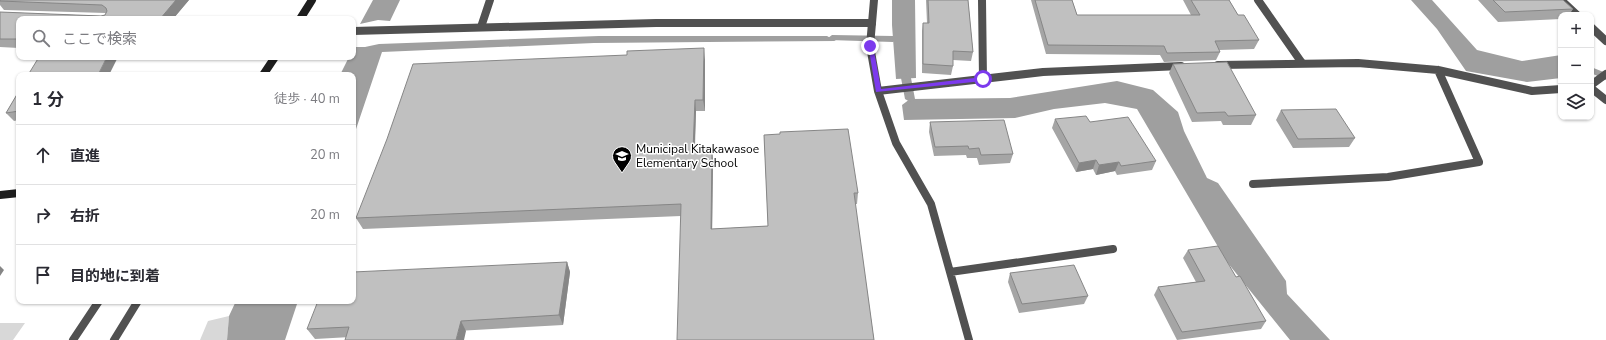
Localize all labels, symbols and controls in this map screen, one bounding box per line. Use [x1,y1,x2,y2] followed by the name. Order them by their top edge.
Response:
[1558,12,1594,120] map controls
[1558,12,1594,48] button: +
[16,16,356,60] search box
[30,27,52,49] icon: search
[62,29,137,49] text: ここで検索
[861,37,879,55] route end
[1558,48,1594,84] button: −
[974,70,992,88] route start
[1558,84,1594,120] button: layers
[32,88,64,111] text: 1 分
[274,90,340,108] text: 徒歩 · 40 m
[636,141,759,171] place label: Municipal Kitakawasoe Elementary School
[32,144,54,166] icon: ahead
[611,145,633,173] school or university icon: Municipal Kitakawasoe Elementary School
[70,146,100,166] text: 直進
[310,146,340,164] text: 20 m
[32,204,54,226] icon: right
[70,206,100,226] text: 右折
[310,206,340,224] text: 20 m
[32,264,54,286] icon: arrive
[70,266,160,286] text: 目的地に到着

